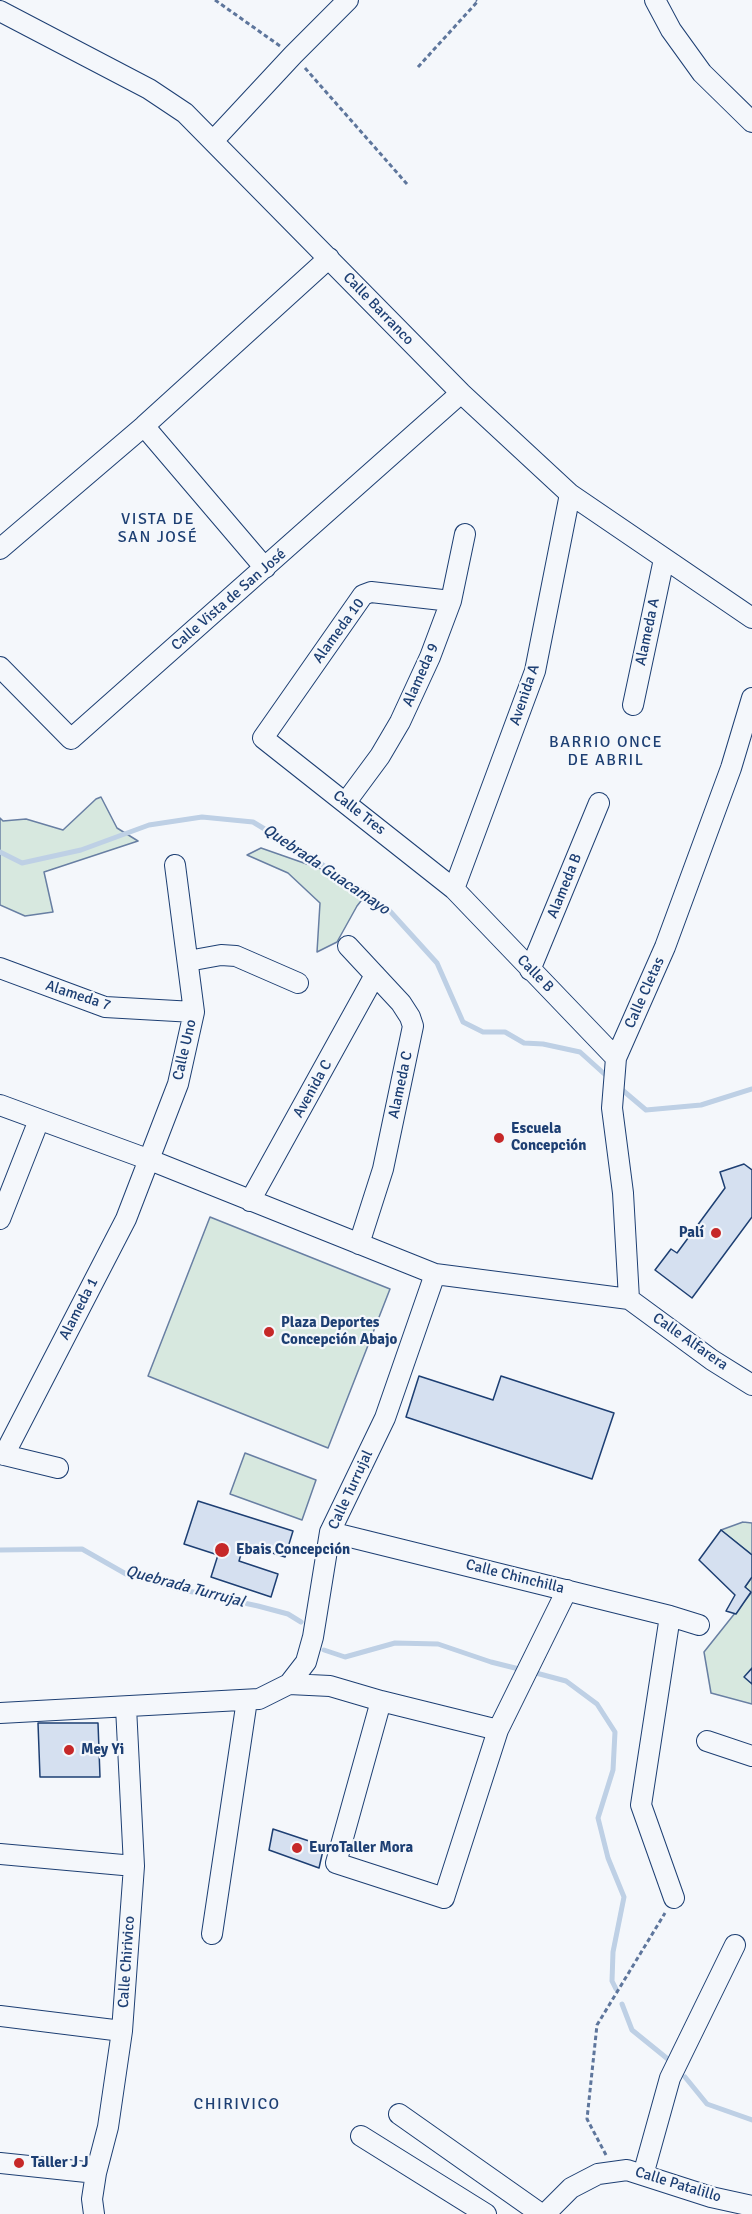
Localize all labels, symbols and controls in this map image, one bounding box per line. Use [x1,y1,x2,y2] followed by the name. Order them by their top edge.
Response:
[339,269,417,349] street label: Calle Barranco
[118,510,198,548] district label: VISTA DE SAN JOSÉ
[168,545,290,655] street label: Calle Vista de San José
[310,595,368,667] street label: Alameda 10
[632,597,664,667] street label: Alameda A
[399,641,443,709] street label: Alameda 9
[506,662,544,728] street label: Avenida A
[549,733,663,771] district label: BARRIO ONCE DE ABRIL
[329,787,389,839] street label: Calle Tres
[259,821,393,919] water label: Quebrada Guacamayo
[544,851,586,921] street label: Alameda B
[513,952,557,996] street label: Calle B
[621,955,669,1031] street label: Calle Cletas
[43,977,113,1015] street label: Alameda 7
[169,1018,201,1082] street label: Calle Uno
[385,1050,417,1120] street label: Alameda C
[290,1057,336,1121] street label: Avenida C
[511,1120,586,1155] place label: Escuela Concepción
[492,1131,506,1145] marker: Escuela Concepción
[679,1224,704,1242] place label: Palí
[709,1226,723,1240] marker: Palí
[56,1275,102,1343] street label: Alameda 1
[649,1310,731,1374] street label: Calle Alfarera
[281,1314,397,1349] place label: Plaza Deportes Concepción Abajo
[262,1325,276,1339] marker: Plaza Deportes Concepción Abajo
[325,1447,377,1533] street label: Calle Turrujal
[213,1541,231,1559] marker: Ebais Concepción
[236,1541,350,1559] place label: Ebais Concepción
[464,1556,566,1598] street label: Calle Chinchilla
[123,1562,247,1612] water label: Quebrada Turrujal
[81,1741,124,1759] place label: Mey Yi
[62,1743,76,1757] marker: Mey Yi
[309,1839,413,1857] place label: EuroTaller Mora
[290,1841,304,1855] marker: EuroTaller Mora
[115,1915,139,2009] street label: Calle Chirivico
[194,2095,280,2115] district label: CHIRIVICO
[31,2154,89,2172] place label: Taller J J
[12,2156,26,2170] marker: Taller J J
[633,2163,723,2207] street label: Calle Patalillo

